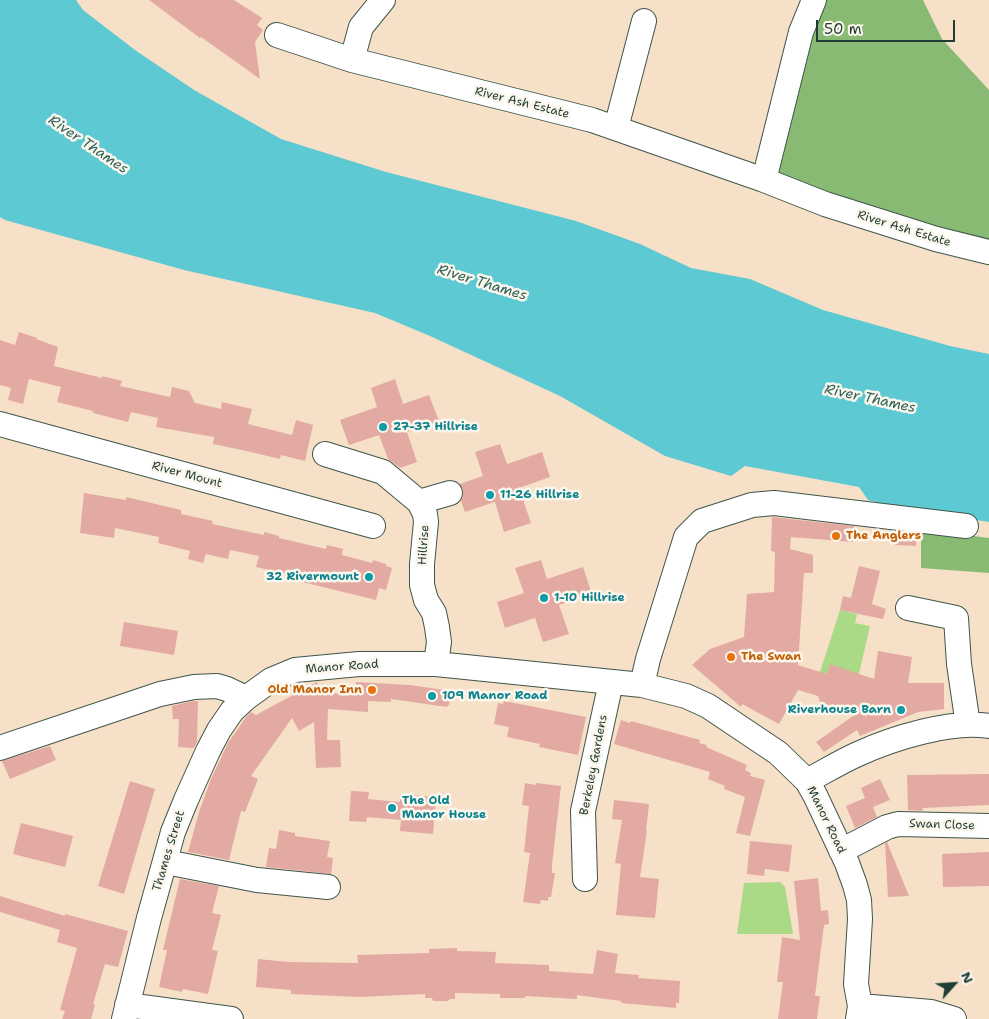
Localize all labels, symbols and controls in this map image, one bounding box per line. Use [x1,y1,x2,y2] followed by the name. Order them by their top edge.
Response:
[819,10,958,42] scale bar
[824,19,862,39] text: 50 m
[473,84,571,122] street label: River Ash Estate
[45,112,131,178] water label: River Thames
[855,208,953,250] street label: River Ash Estate
[435,261,529,305] water label: River Thames
[823,381,917,417] water label: River Thames
[393,420,478,434] place label: 27-37 Hillrise
[377,421,389,433] marker: 27-37 Hillrise
[150,459,224,491] street label: River Mount
[500,488,579,502] place label: 11-26 Hillrise
[484,489,496,501] marker: 11-26 Hillrise
[415,525,433,565] street label: Hillrise
[846,529,921,543] place label: The Anglers
[830,530,842,542] marker: The Anglers
[266,570,359,584] place label: 32 Rivermount
[363,571,375,583] marker: 32 Rivermount
[554,591,625,605] place label: 1-10 Hillrise
[538,592,550,604] marker: 1-10 Hillrise
[741,650,801,664] place label: The Swan
[725,651,737,663] marker: The Swan
[305,657,379,677] street label: Manor Road
[267,683,362,697] place label: Old Manor Inn
[366,684,378,696] marker: Old Manor Inn
[442,689,548,703] place label: 109 Manor Road
[426,690,438,702] marker: 109 Manor Road
[788,703,891,717] place label: Riverhouse Barn
[895,704,907,716] marker: Riverhouse Barn
[577,714,611,816] street label: Berkeley Gardens
[803,784,849,856] street label: Manor Road
[402,794,486,822] place label: The Old Manor House
[386,802,398,814] marker: The Old Manor House
[150,809,188,893] street label: Thames Street
[909,817,975,833] street label: Swan Close
[929,959,979,1009] north arrow
[957,968,978,986] text: N

